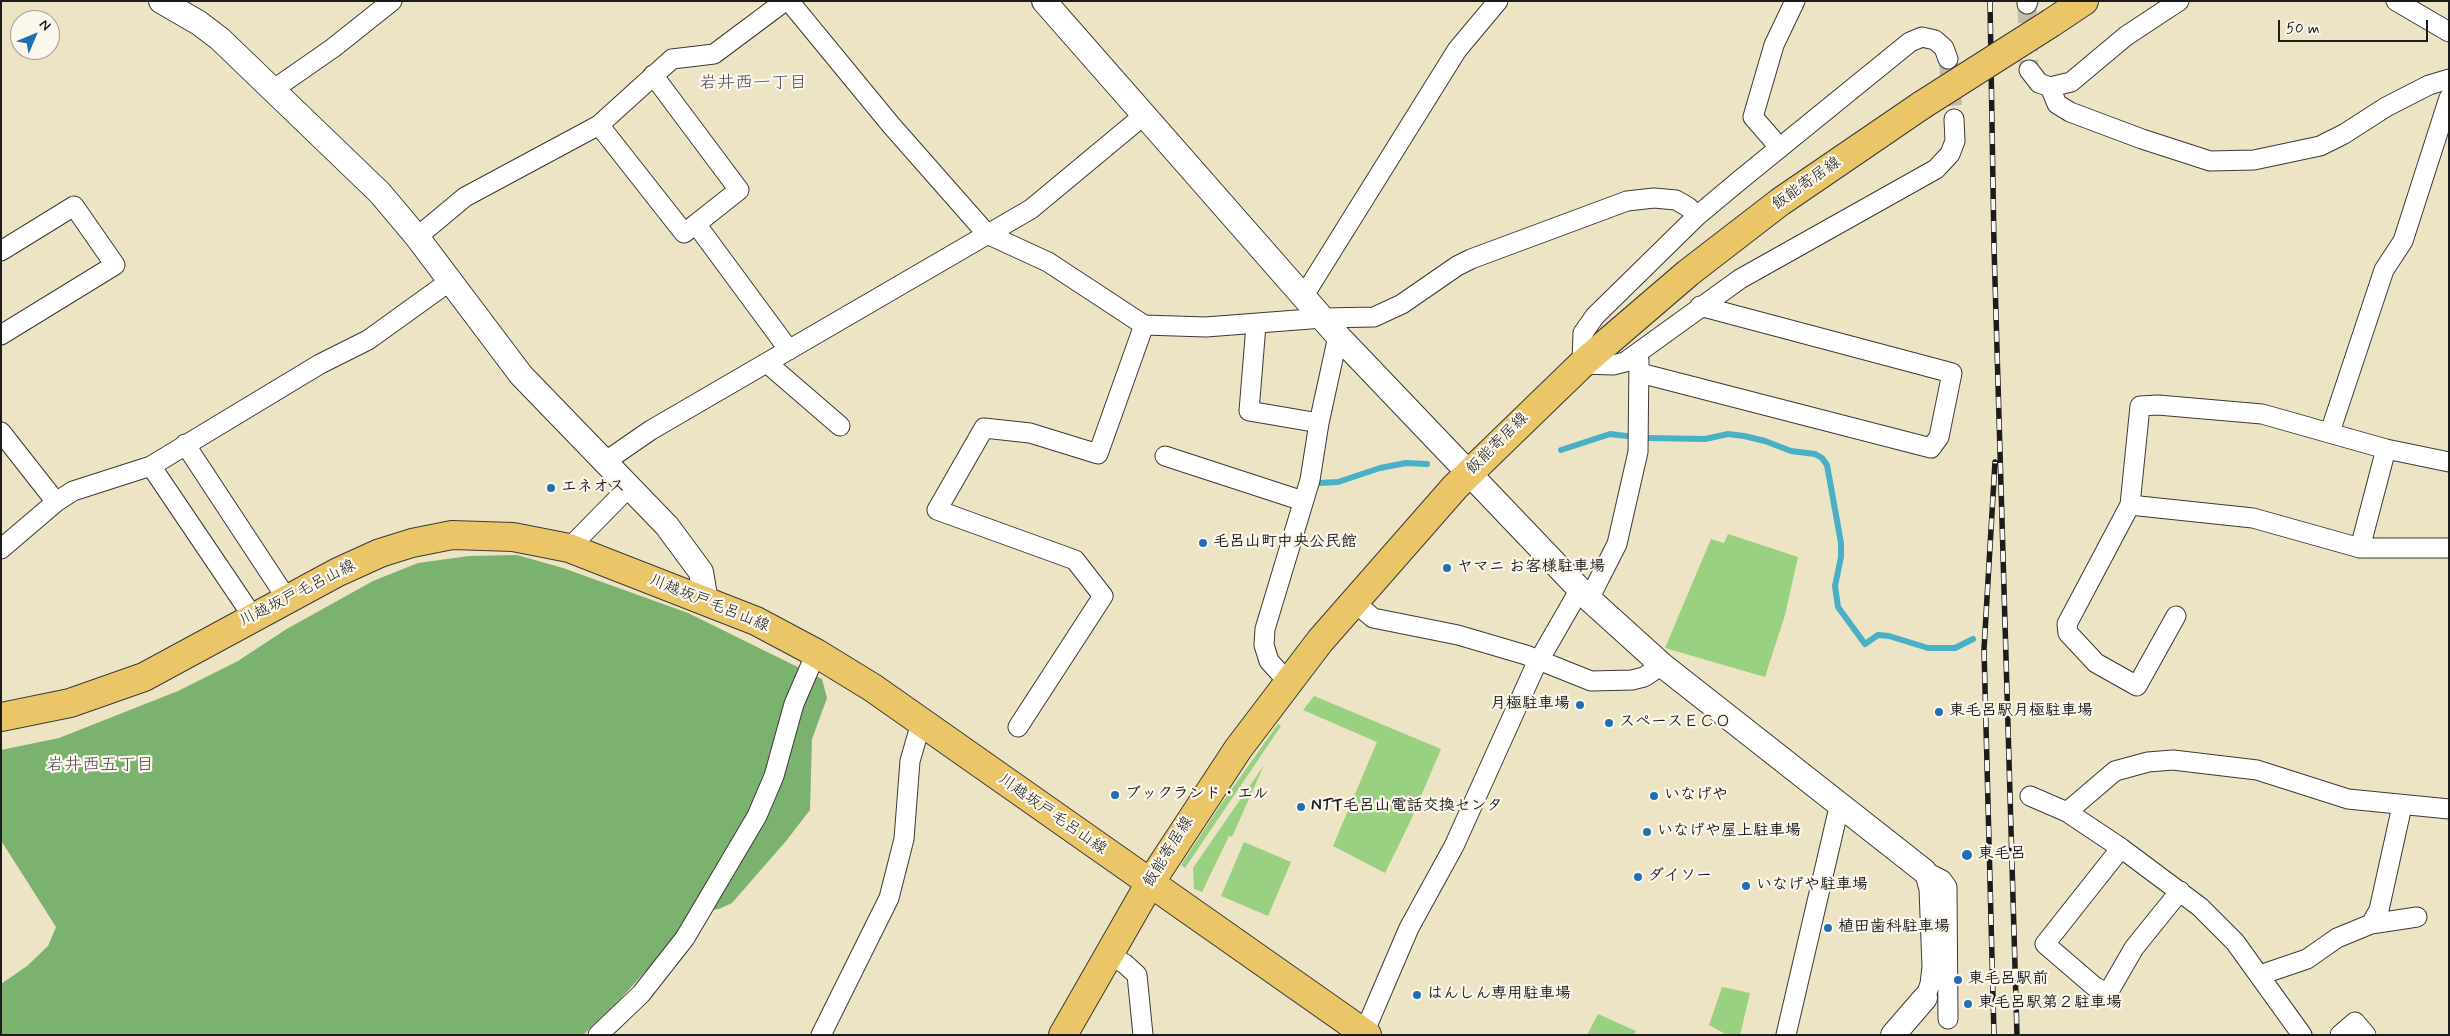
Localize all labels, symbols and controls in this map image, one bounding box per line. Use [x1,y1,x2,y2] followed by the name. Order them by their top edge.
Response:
[10,10,60,60] north arrow
[2280,10,2430,42] scale bar
[35,15,55,35] text: N
[2286,19,2320,39] text: 50 m
[699,73,807,95] district label: 岩井西一丁目
[1769,153,1845,215] street label: 飯能寄居線
[1463,409,1533,479] street label: 飯能寄居線
[561,478,625,498] place label: エネオス
[545,482,557,494] marker: エネオス
[1213,533,1357,553] place label: 毛呂山町中央公民館
[1197,537,1209,549] marker: 毛呂山町中央公民館
[237,556,359,632] street label: 川越坂戸毛呂山線
[1457,558,1605,578] place label: ヤマニ お客様駐車場
[1441,562,1453,574] marker: ヤマニ お客様駐車場
[646,571,772,637] street label: 川越坂戸毛呂山線
[1490,695,1570,715] place label: 月極駐車場
[1574,699,1586,711] marker: 月極駐車場
[1949,702,2093,722] place label: 東毛呂駅月極駐車場
[1933,706,1945,718] marker: 東毛呂駅月極駐車場
[1619,713,1731,733] place label: スペースＥＣＯ
[1603,717,1615,729] marker: スペースＥＣＯ
[46,755,154,777] district label: 岩井西五丁目
[994,770,1110,860] street label: 川越坂戸毛呂山線
[1125,785,1269,805] place label: ブックランド・エル
[1664,786,1728,806] place label: いなげや
[1109,789,1121,801] marker: ブックランド・エル
[1648,790,1660,802] marker: いなげや
[1311,797,1503,817] place label: NTT毛呂山電話交換センタ
[1295,801,1307,813] marker: NTT毛呂山電話交換センタ
[1140,813,1198,891] street label: 飯能寄居線
[1657,822,1801,842] place label: いなげや屋上駐車場
[1641,826,1653,838] marker: いなげや屋上駐車場
[1978,845,2026,865] place label: 東毛呂
[1960,848,1974,862] marker: 東毛呂
[1648,867,1712,887] place label: ダイソー
[1632,871,1644,883] marker: ダイソー
[1756,876,1868,896] place label: いなげや駐車場
[1740,880,1752,892] marker: いなげや駐車場
[1838,918,1950,938] place label: 植田歯科駐車場
[1822,922,1834,934] marker: 植田歯科駐車場
[1968,970,2048,990] place label: 東毛呂駅前
[1952,974,1964,986] marker: 東毛呂駅前
[1427,985,1571,1005] place label: はんしん専用駐車場
[1411,989,1423,1001] marker: はんしん専用駐車場
[1978,994,2122,1014] place label: 東毛呂駅第２駐車場
[1962,998,1974,1010] marker: 東毛呂駅第２駐車場

